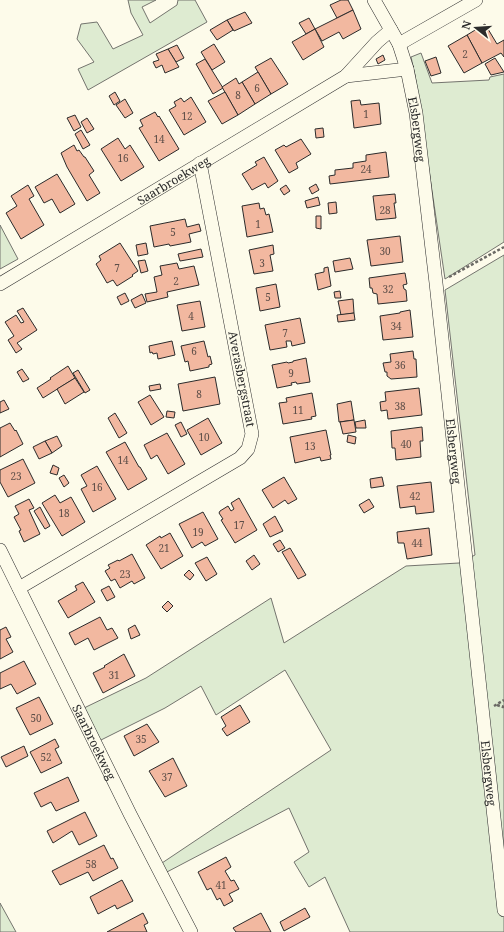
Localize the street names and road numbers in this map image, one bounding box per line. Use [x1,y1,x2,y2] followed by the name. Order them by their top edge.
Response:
[404,95,430,163] street label: Elsbergweg
[133,151,213,208] street label: Saarbroekweg
[224,330,260,428] street label: Averasbergstraat
[442,417,466,485] street label: Elsbergweg
[69,701,121,783] street label: Saarbroekweg
[477,740,501,807] street label: Elsbergweg

